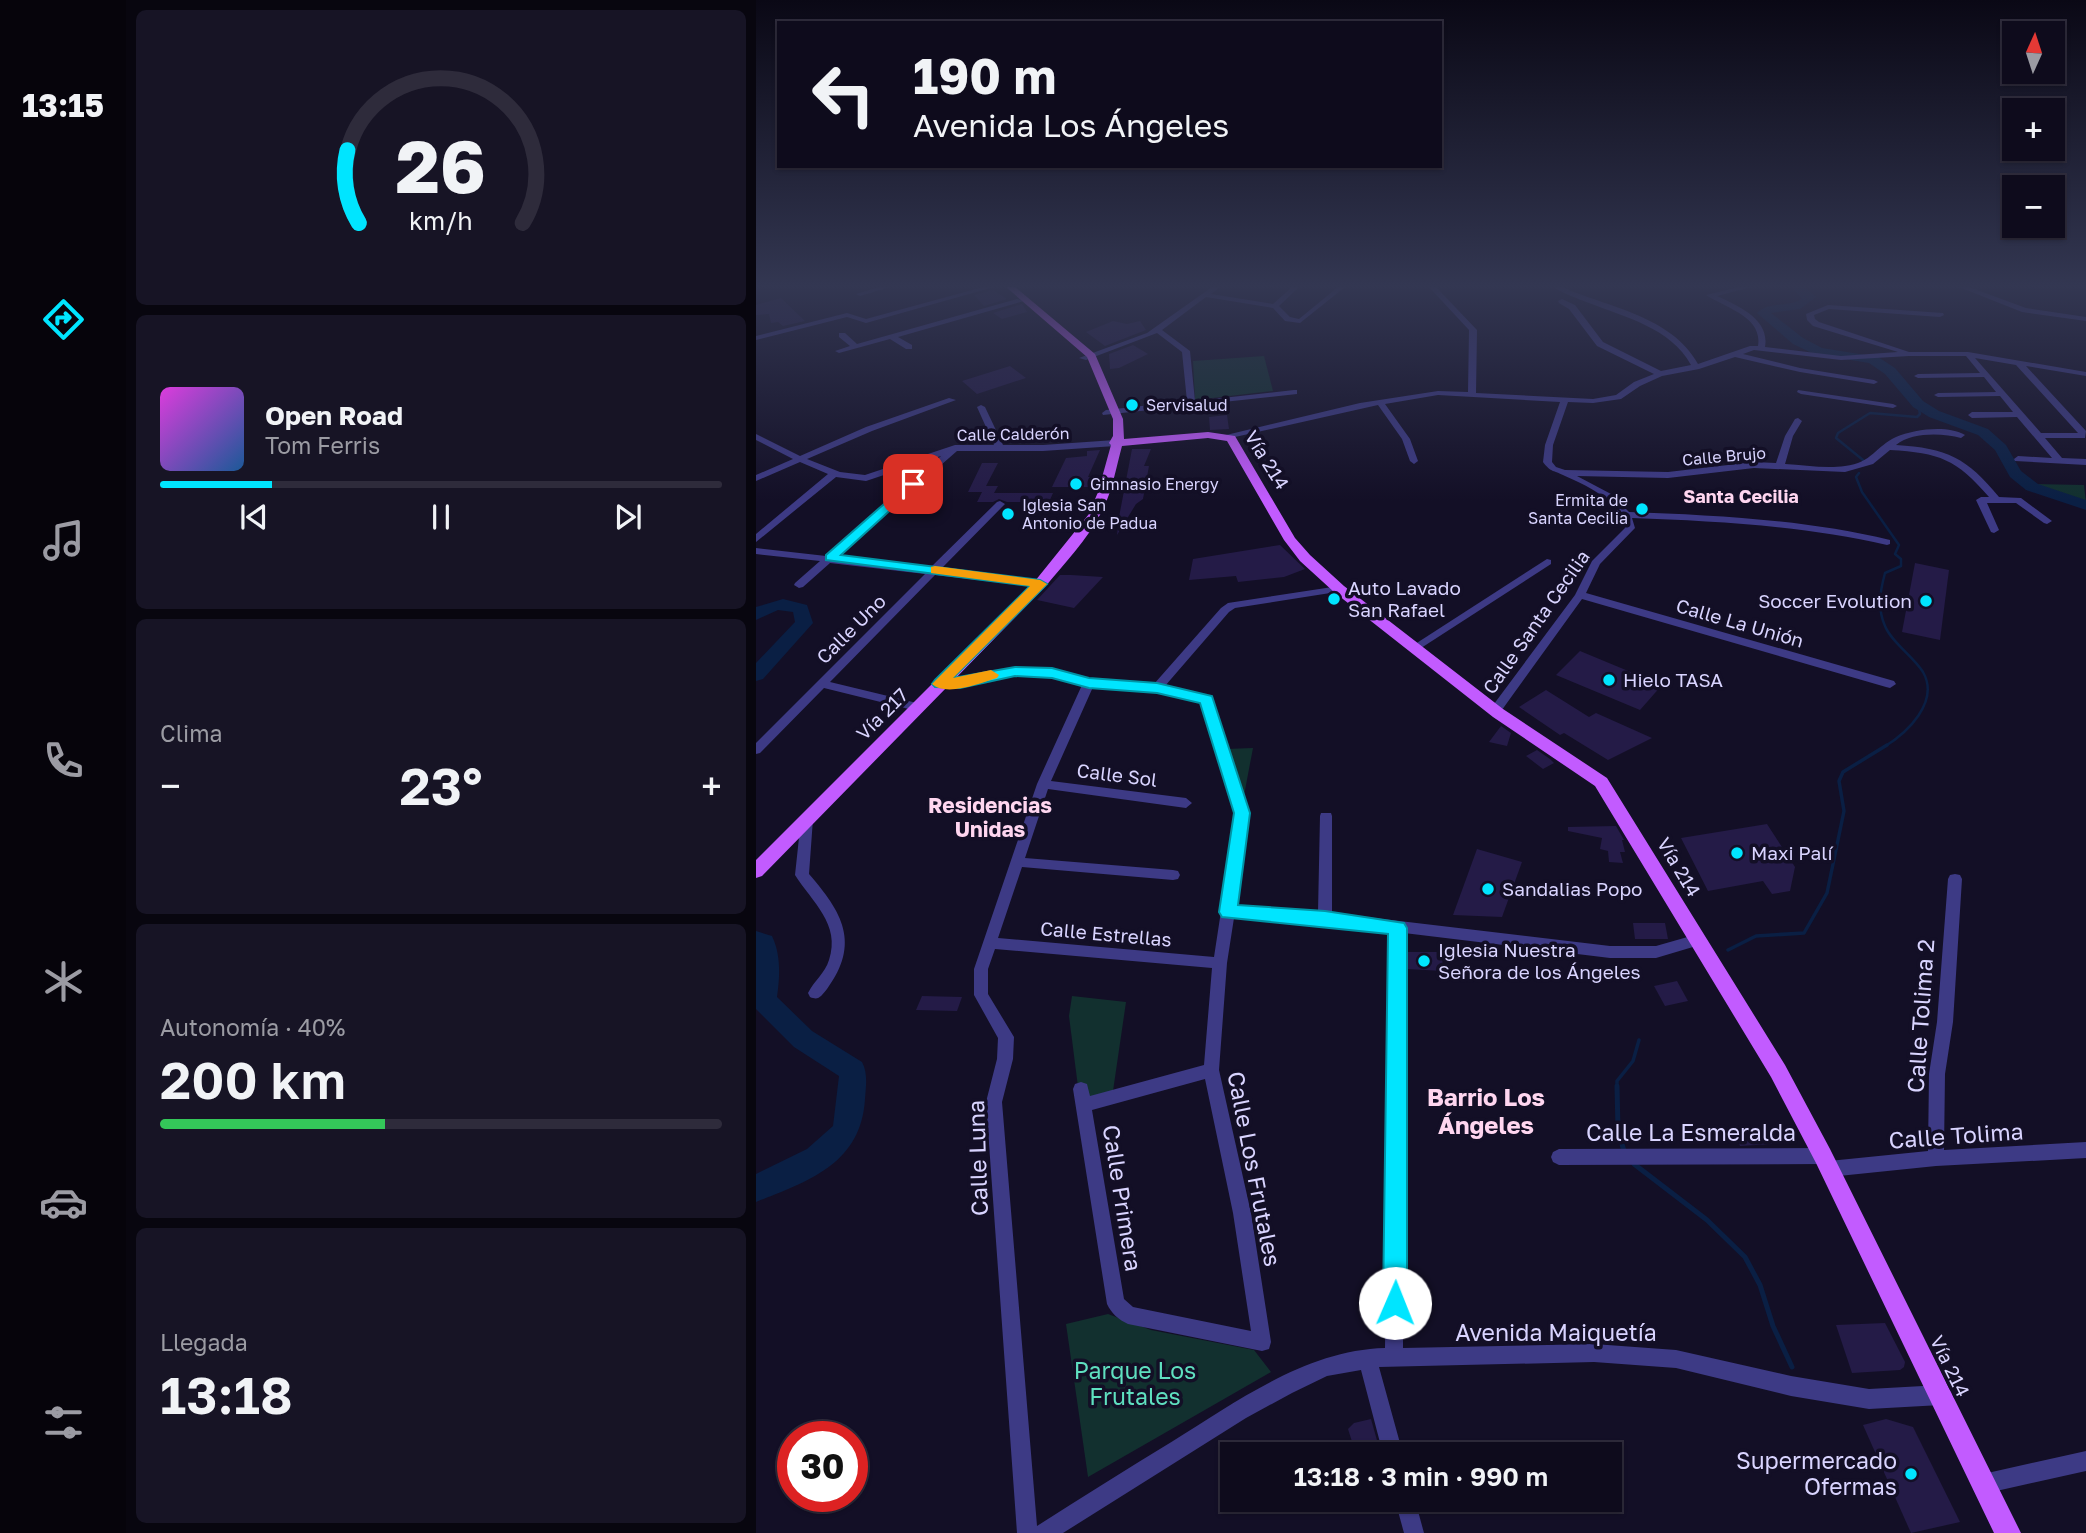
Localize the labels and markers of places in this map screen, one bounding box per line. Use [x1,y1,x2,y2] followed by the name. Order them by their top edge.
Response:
[1146,395,1228,415] place label: Servisalud
[1124,397,1140,413] marker: Servisalud
[883,454,943,514] pin
[1090,474,1219,494] place label: Gimnasio Energy
[1068,476,1084,492] marker: Gimnasio Energy
[1528,490,1628,528] place label: Ermita de Santa Cecilia
[1022,495,1157,533] place label: Iglesia San Antonio de Padua
[1634,501,1650,517] marker: Ermita de Santa Cecilia
[1000,506,1016,522] marker: Iglesia San Antonio de Padua
[1348,576,1461,621] place label: Auto Lavado San Rafael
[1758,589,1912,612] place label: Soccer Evolution
[1326,591,1342,607] marker: Auto Lavado San Rafael
[1918,593,1934,609] marker: Soccer Evolution
[1623,668,1723,691] place label: Hielo TASA
[1601,672,1617,688] marker: Hielo TASA
[1751,841,1834,864] place label: Maxi Palí
[1729,845,1745,861] marker: Maxi Palí
[1502,877,1642,900] place label: Sandalias Popo
[1480,881,1496,897] marker: Sandalias Popo
[1438,938,1641,983] place label: Iglesia Nuestra Señora de los Ángeles
[1416,953,1432,969] marker: Iglesia Nuestra Señora de los Ángeles
[1736,1446,1897,1500] place label: Supermercado Ofermas
[1903,1466,1919,1482] marker: Supermercado Ofermas

